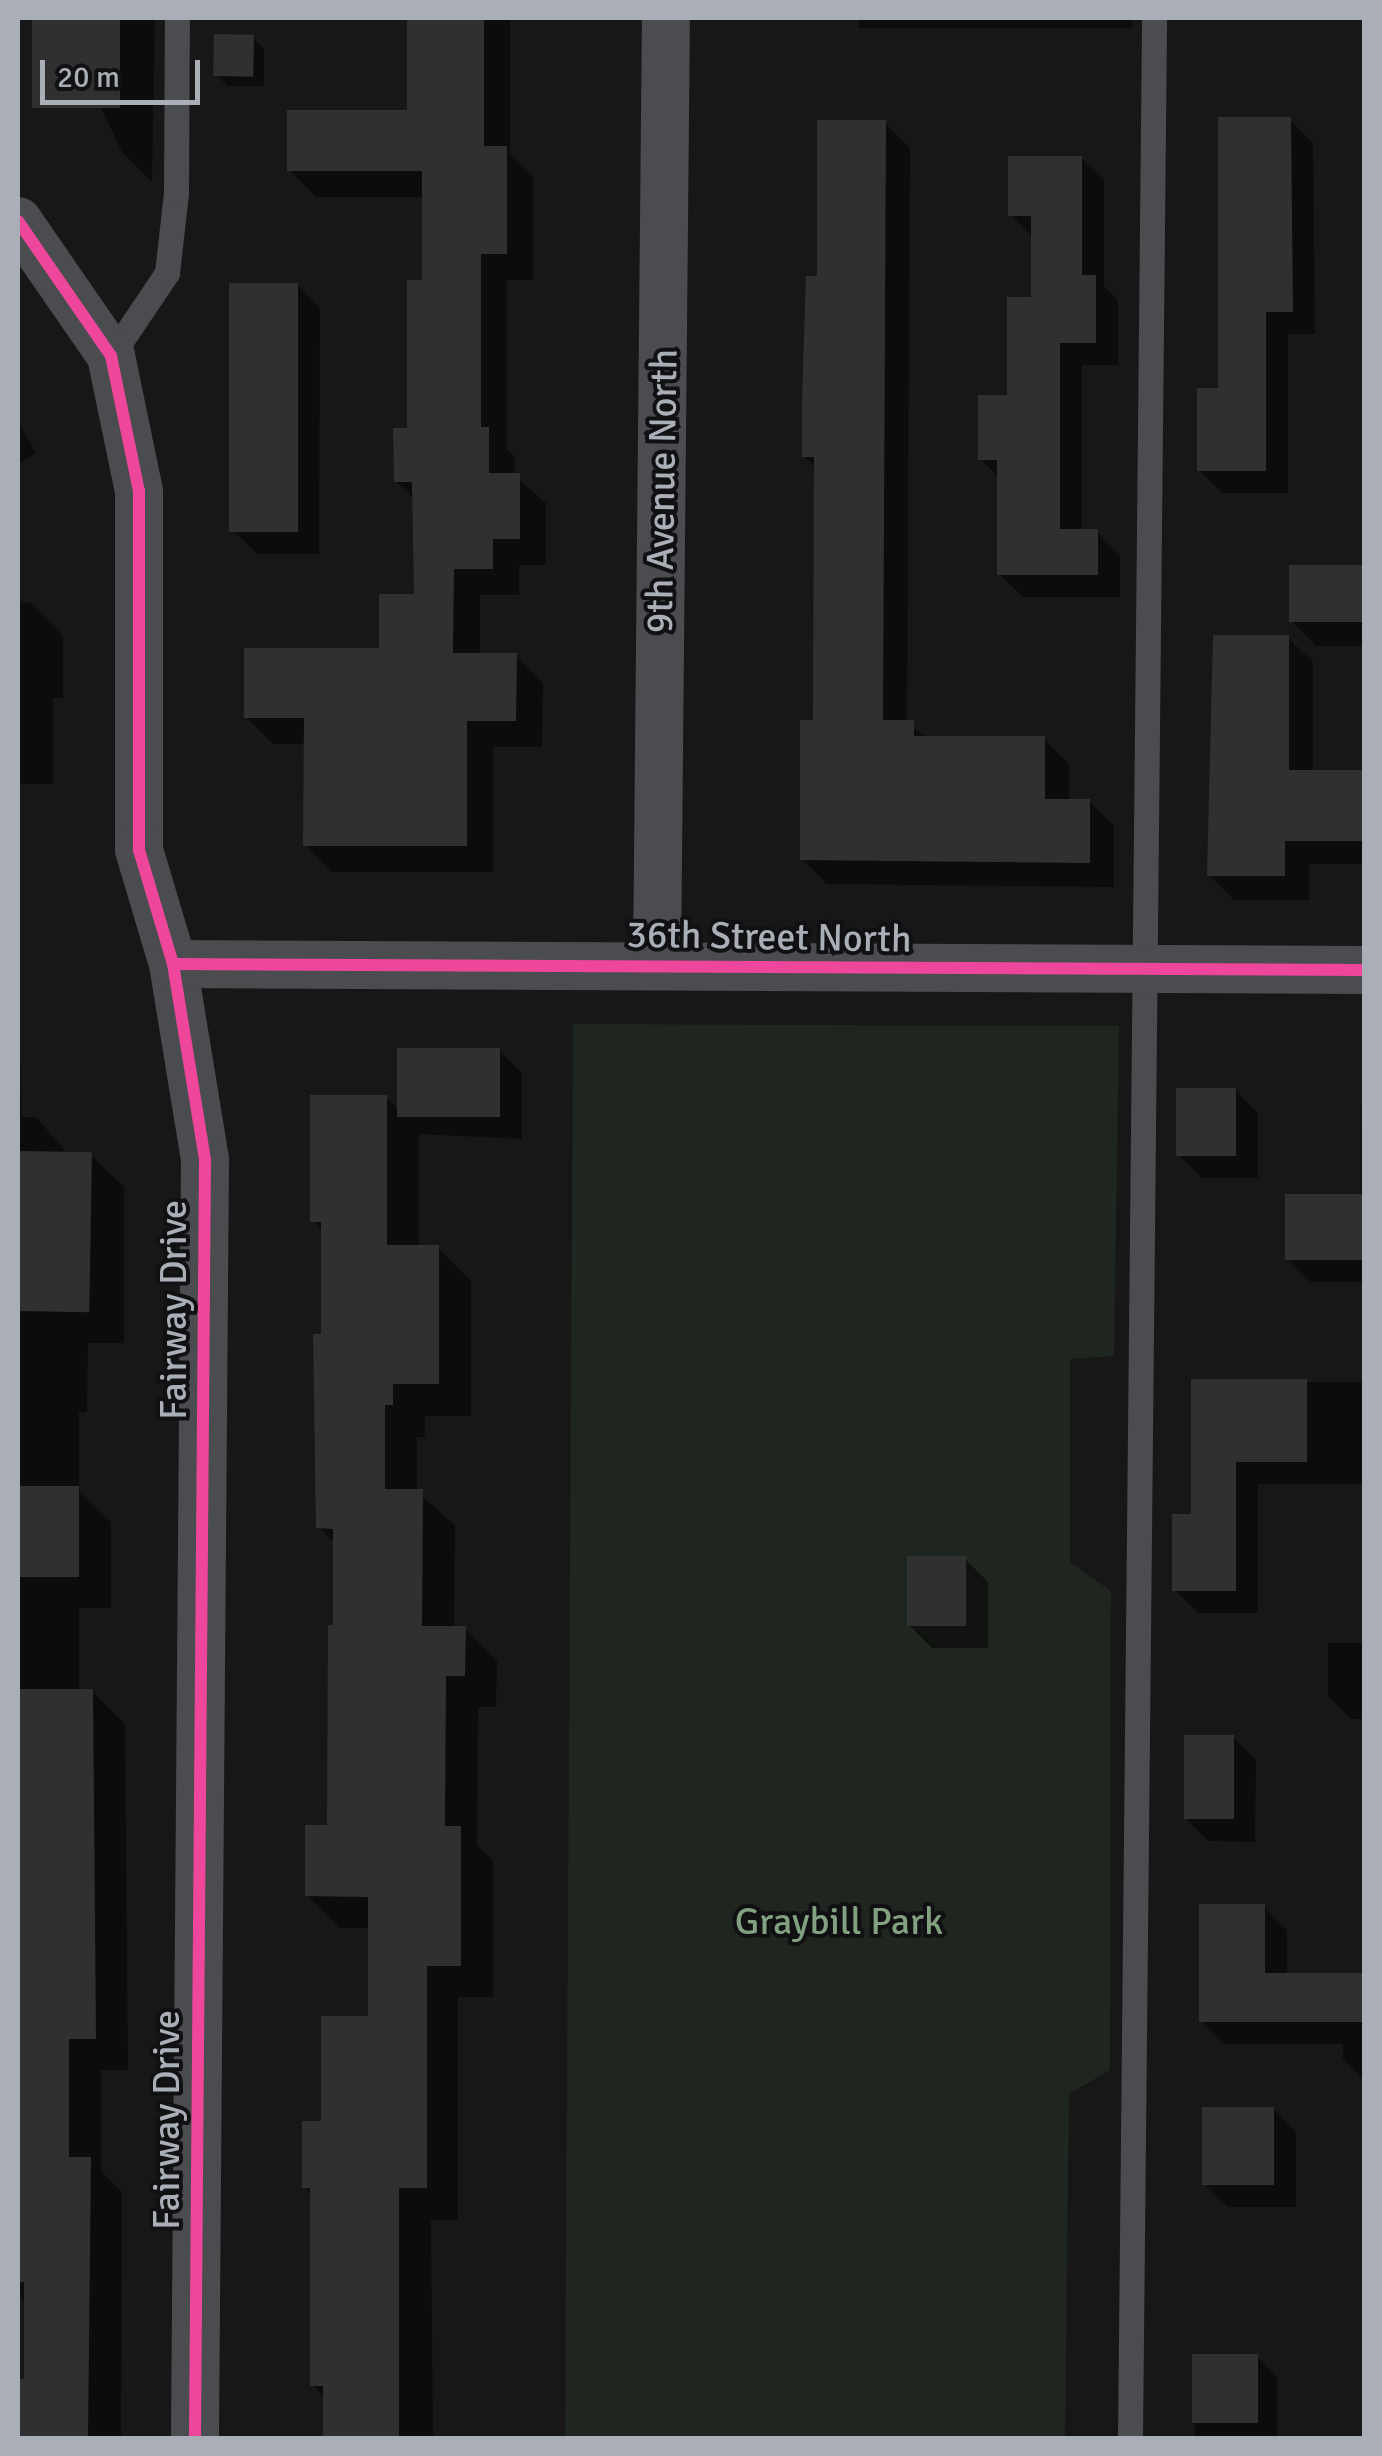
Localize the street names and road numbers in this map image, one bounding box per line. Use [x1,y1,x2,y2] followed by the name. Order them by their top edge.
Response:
[637,348,687,634] street label: 9th Avenue North
[626,912,912,962] street label: 36th Street North
[151,1200,197,1420] street label: Fairway Drive
[144,2010,190,2230] street label: Fairway Drive

